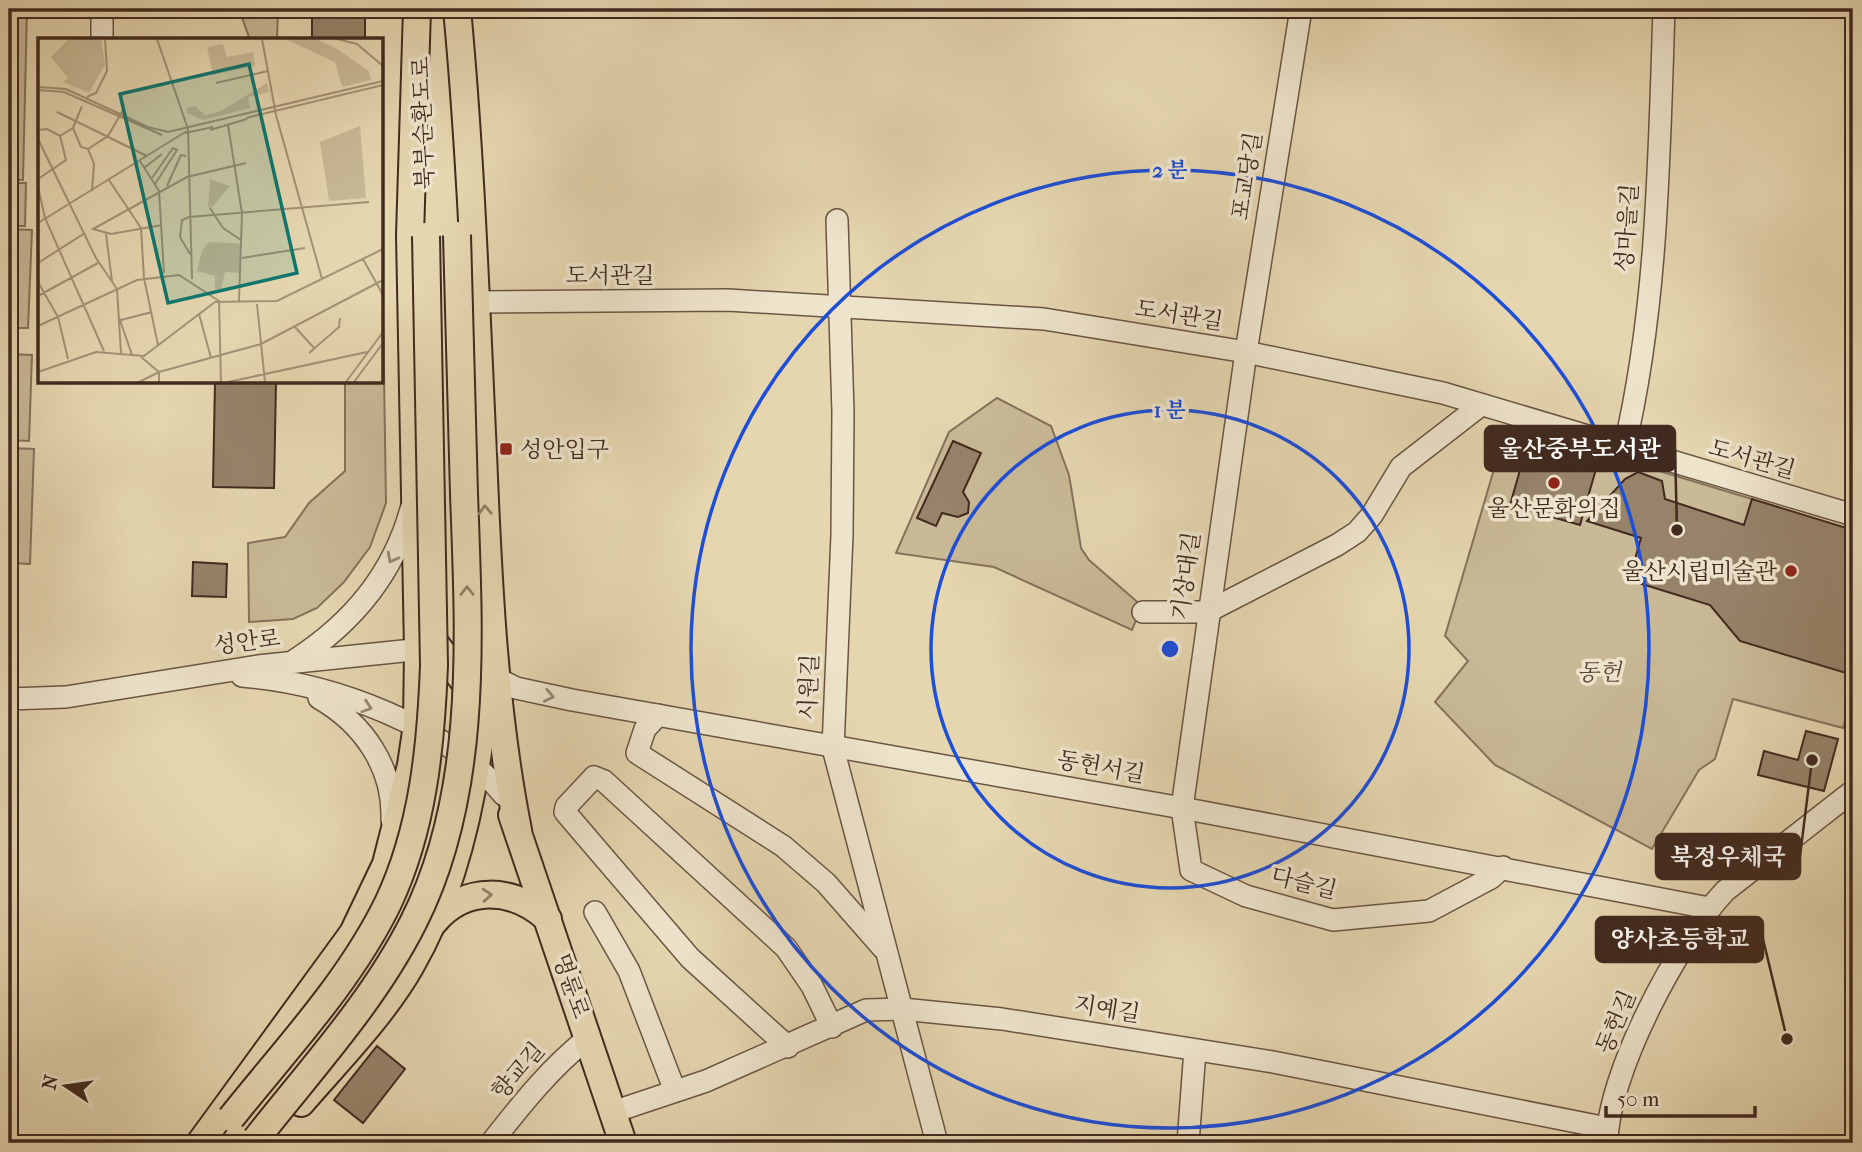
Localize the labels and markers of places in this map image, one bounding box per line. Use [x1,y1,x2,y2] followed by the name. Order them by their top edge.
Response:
[1485,426,1675,471] callout: 울산중부도서관
[520,436,609,463] place label: 성안입구
[498,441,514,457] marker: 성안입구
[1546,475,1562,491] marker: 울산문화의집
[1487,495,1621,522] place label: 울산문화의집
[1621,558,1778,585] place label: 울산시립미술관
[1783,563,1799,579] marker: 울산시립미술관
[1158,637,1182,661] centre of rings
[1656,834,1800,879] callout: 북정우체국
[1596,917,1763,962] callout: 양사초등학교

